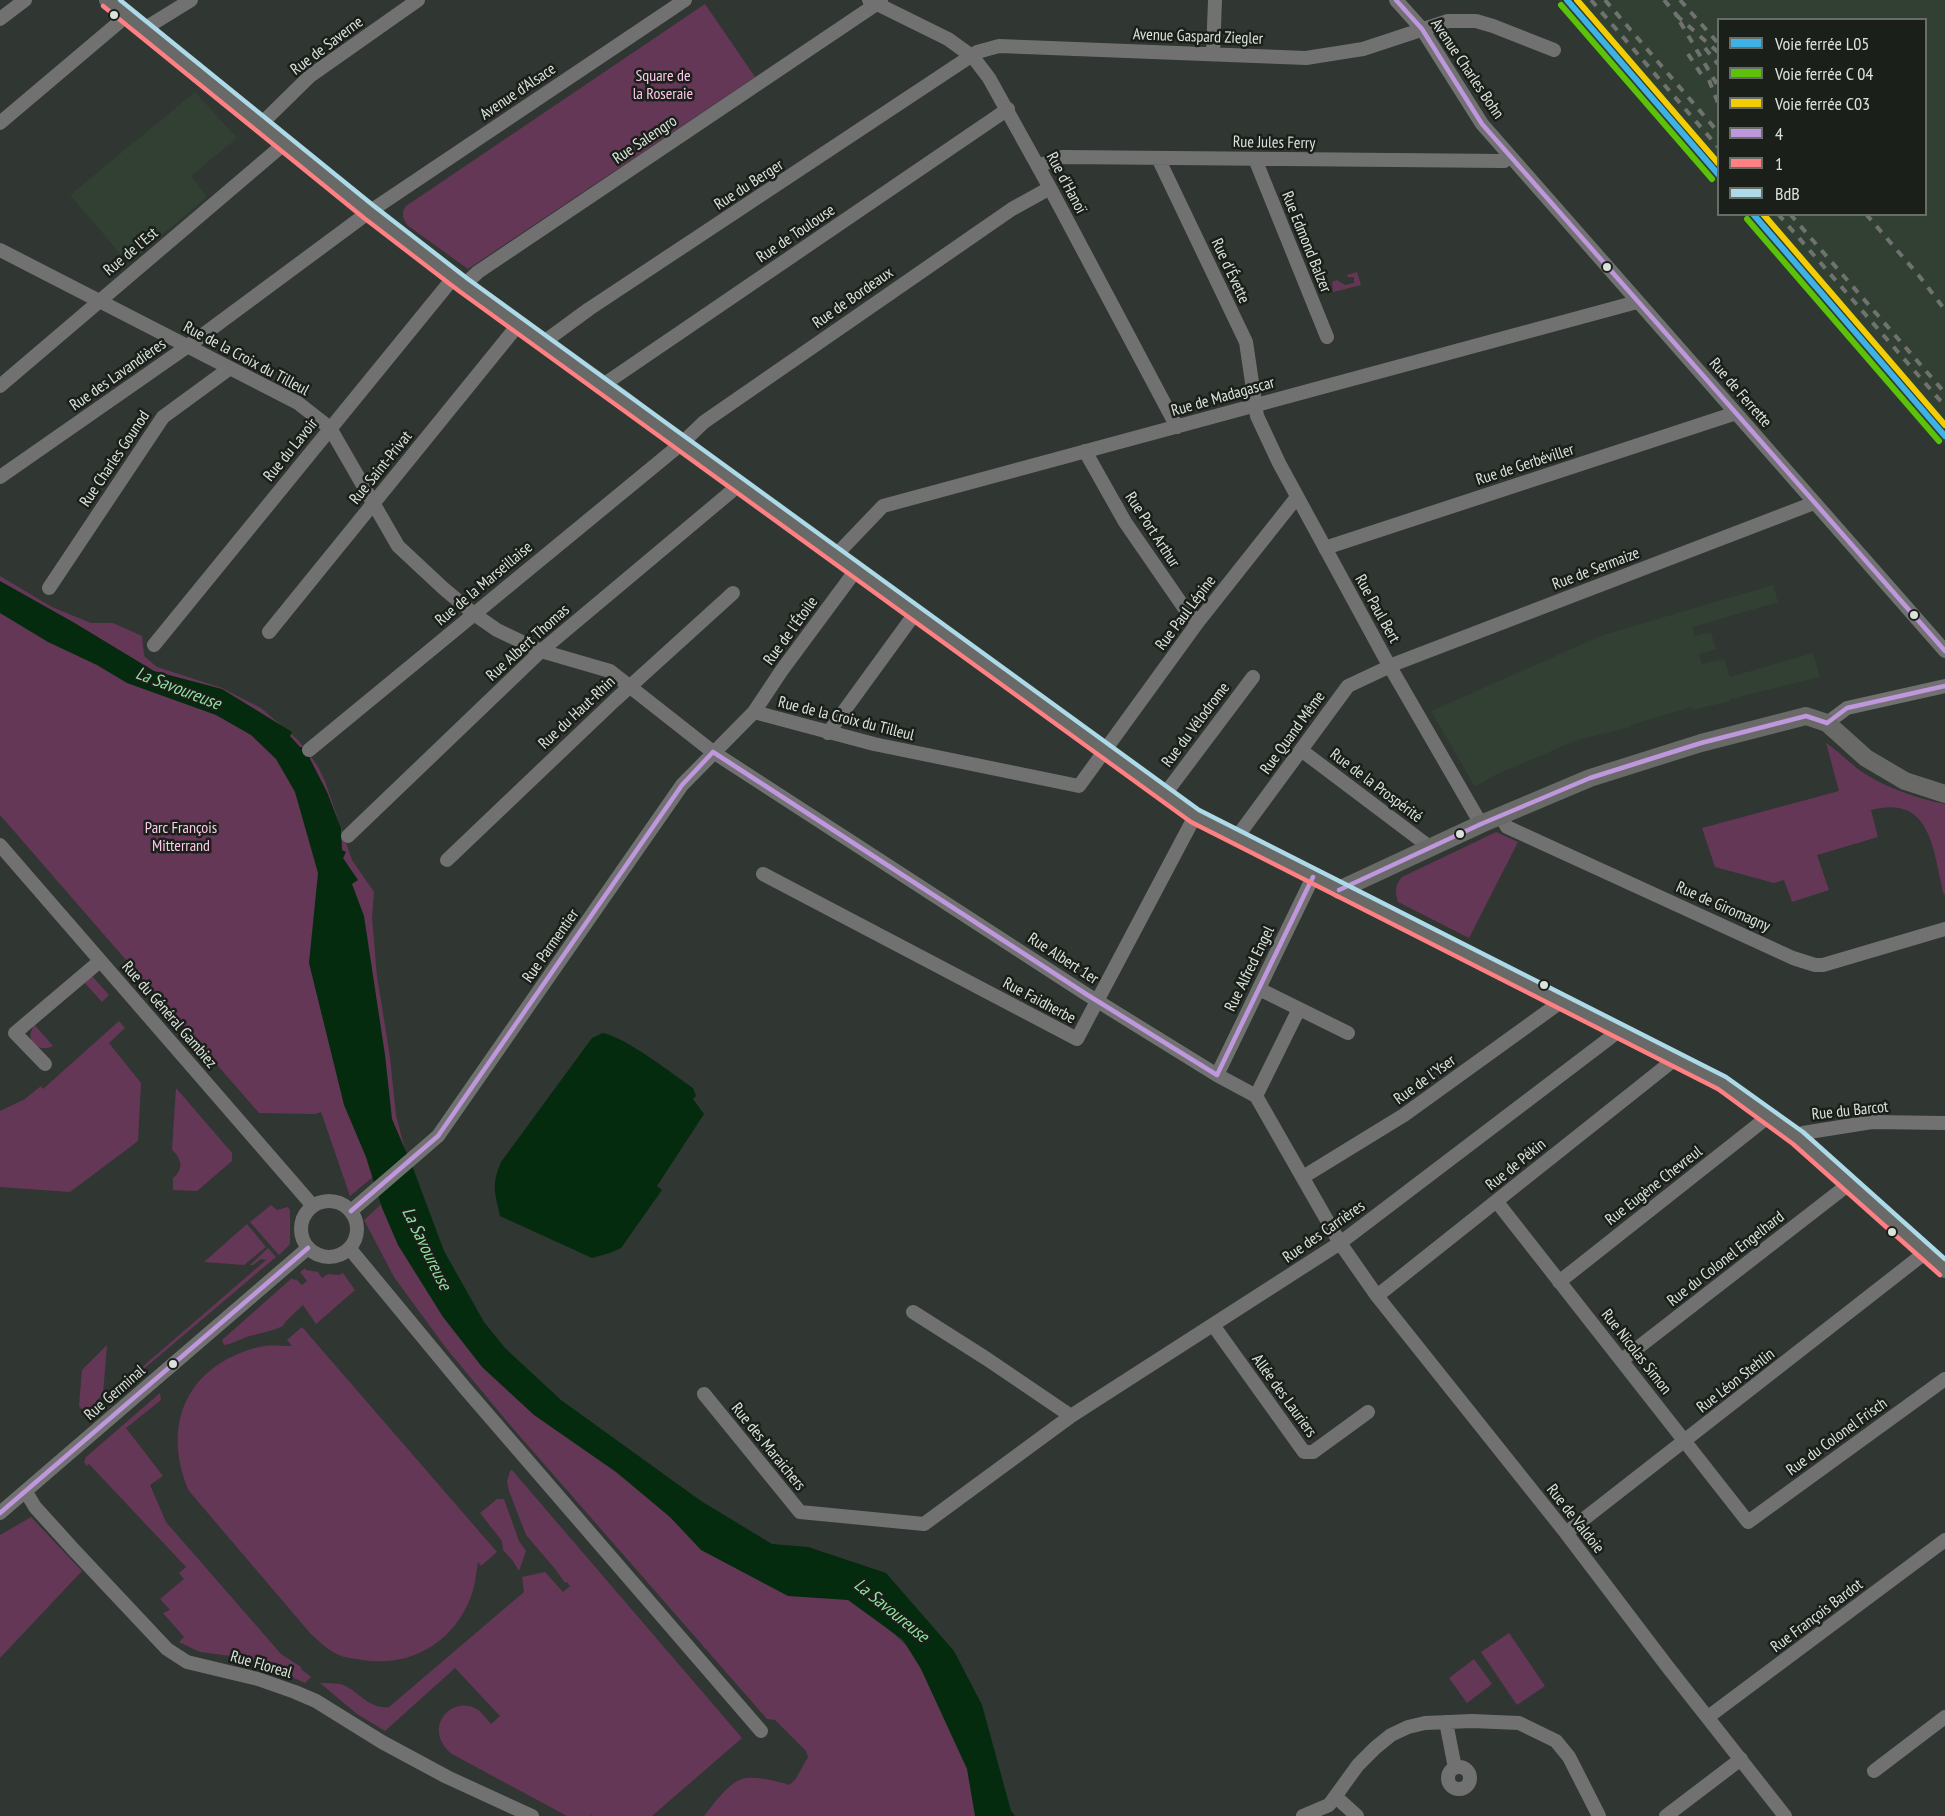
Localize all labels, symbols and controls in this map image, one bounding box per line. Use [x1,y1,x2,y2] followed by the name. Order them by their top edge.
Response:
[108,9,120,21] unlabelled marker
[287,13,367,79] street label: Rue de Saverne
[1426,15,1508,123] street label: Avenue Charles Bohn
[1717,18,1927,216] legend
[1133,25,1263,49] street label: Avenue Gaspard Ziegler
[1775,32,1869,55] text: Voie ferrée L05
[476,60,560,124] street label: Avenue d'Alsace
[1775,62,1873,85] text: Voie ferrée C 04
[633,66,693,104] park label: Square de la Roseraie
[1775,92,1870,115] text: Voie ferrée C03
[609,112,681,168] street label: Rue Salengro
[1775,122,1783,145] text: 4
[1233,133,1315,153] street label: Rue Jules Ferry
[1042,149,1090,217] street label: Rue d'Hanoï
[1775,152,1783,175] text: 1
[711,156,787,214] street label: Rue du Berger
[1775,182,1800,205] text: BdB
[1277,189,1335,295] street label: Rue Edmond Balzer
[753,201,839,267] street label: Rue de Toulouse
[100,224,162,280] street label: Rue de l'Est
[1207,235,1253,307] street label: Rue d'Évette
[1601,261,1613,273] unlabelled marker
[809,263,897,333] street label: Rue de Bordeaux
[180,318,312,400] street label: Rue de la Croix du Tilleul
[66,335,170,415] street label: Rue des Lavandières
[1705,354,1775,432] street label: Rue de Ferrette
[1169,373,1277,421] street label: Rue de Madagascar
[76,407,154,511] street label: Rue Charles Gounod
[260,415,322,485] street label: Rue du Lavoir
[346,427,416,509] street label: Rue Saint-Privat
[1474,440,1576,490] street label: Rue de Gerbéviller
[1121,489,1183,571] street label: Rue Port Arthur
[432,538,536,630] street label: Rue de la Marseillaise
[1550,544,1642,594] street label: Rue de Sermaize
[1350,571,1404,647] street label: Rue Paul Bert
[1152,572,1220,654] street label: Rue Paul Lépine
[760,593,822,669] street label: Rue de l'Étoile
[482,601,574,685] street label: Rue Albert Thomas
[1908,609,1920,621] unlabelled marker
[132,663,224,715] water label: La Savoureuse
[535,673,619,753] street label: Rue du Haut-Rhin
[1158,679,1234,771] street label: Rue du Vélodrome
[1256,688,1330,778] street label: Rue Quand Même
[776,693,916,745] street label: Rue de la Croix du Tilleul
[1326,745,1426,827] street label: Rue de la Prospérité
[145,818,217,856] park label: Parc François Mitterrand
[1454,828,1466,840] unlabelled marker
[1673,878,1773,936] street label: Rue de Giromagny
[519,906,583,986] street label: Rue Parmentier
[1221,923,1279,1015] street label: Rue Alfred Engel
[1024,929,1102,989] street label: Rue Albert 1er
[117,958,221,1072] street label: Rue du Général Gambiez
[999,974,1079,1028] street label: Rue Faidherbe
[1538,979,1550,991] unlabelled marker
[1390,1051,1460,1109] street label: Rue de l'Yser
[1811,1097,1889,1125] street label: Rue du Barcot
[1482,1135,1550,1195] street label: Rue de Pékin
[1602,1142,1706,1230] street label: Rue Eugène Chevreul
[1279,1197,1369,1267] street label: Rue des Carrières
[397,1204,455,1294] water label: La Savoureuse
[1664,1207,1788,1311] street label: Rue du Colonel Engelhard
[1886,1226,1898,1238] unlabelled marker
[1597,1306,1675,1398] street label: Rue Nicolas Simon
[1693,1345,1779,1417] street label: Rue Léon Stehlin
[1247,1351,1321,1441] street label: Allée des Lauriers
[167,1358,179,1370] unlabelled marker
[81,1361,149,1425] street label: Rue Germinal
[1783,1394,1891,1480] street label: Rue du Colonel Frisch
[727,1399,809,1495] street label: Rue des Maraichers
[1542,1481,1608,1557] street label: Rue de Valdoie
[849,1574,933,1648] water label: La Savoureuse
[1767,1575,1867,1657] street label: Rue François Bardot
[228,1647,294,1683] street label: Rue Floreal

